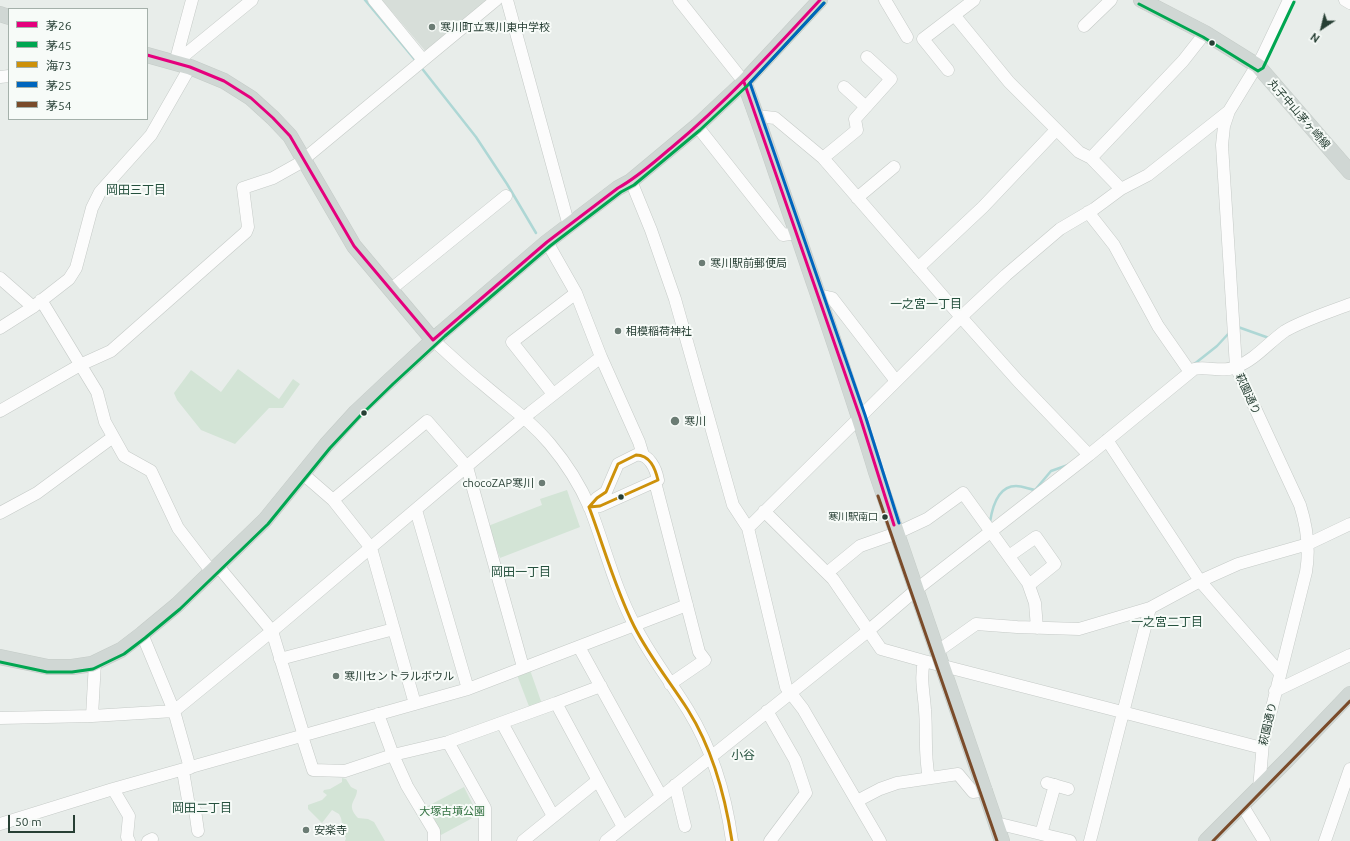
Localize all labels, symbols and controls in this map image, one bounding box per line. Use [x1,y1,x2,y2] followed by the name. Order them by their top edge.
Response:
[8,8,148,120] legend
[1302,8,1342,48] north arrow
[46,19,72,32] text: 茅26
[440,20,550,34] place label: 寒川町立寒川東中学校
[427,22,437,32] marker: 寒川町立寒川東中学校
[1308,31,1322,45] text: N
[1207,38,1217,48] unlabelled marker
[46,39,72,52] text: 茅45
[46,59,72,72] text: 海73
[1265,76,1333,152] street label: 丸子中山茅ヶ崎線
[46,79,72,92] text: 茅25
[46,99,72,112] text: 茅54
[106,183,166,197] district label: 岡田三丁目
[710,256,787,270] place label: 寒川駅前郵便局
[697,258,707,268] marker: 寒川駅前郵便局
[890,297,962,311] district label: 一之宮一丁目
[626,324,692,338] place label: 相模稲荷神社
[613,326,623,336] marker: 相模稲荷神社
[1233,371,1263,417] street label: 萩園通り
[359,408,369,418] unlabelled marker
[684,414,706,428] place label: 寒川
[669,415,681,427] marker: 寒川
[463,476,534,490] place label: chocoZAP寒川
[537,478,547,488] marker: chocoZAP寒川
[616,492,626,502] unlabelled marker
[828,511,878,523] place label: 寒川駅南口
[880,512,890,522] marker: 寒川駅南口
[491,565,551,579] district label: 岡田一丁目
[1131,615,1203,629] district label: 一之宮二丁目
[344,669,454,683] place label: 寒川セントラルボウル
[331,671,341,681] marker: 寒川セントラルボウル
[1257,701,1279,747] street label: 萩園通り
[731,748,755,762] district label: 小谷
[172,801,232,815] district label: 岡田二丁目
[419,804,485,818] park label: 大塚古墳公園
[10,807,77,833] scale bar
[15,815,42,828] text: 50 m
[314,823,347,837] place label: 安楽寺
[301,825,311,835] marker: 安楽寺

